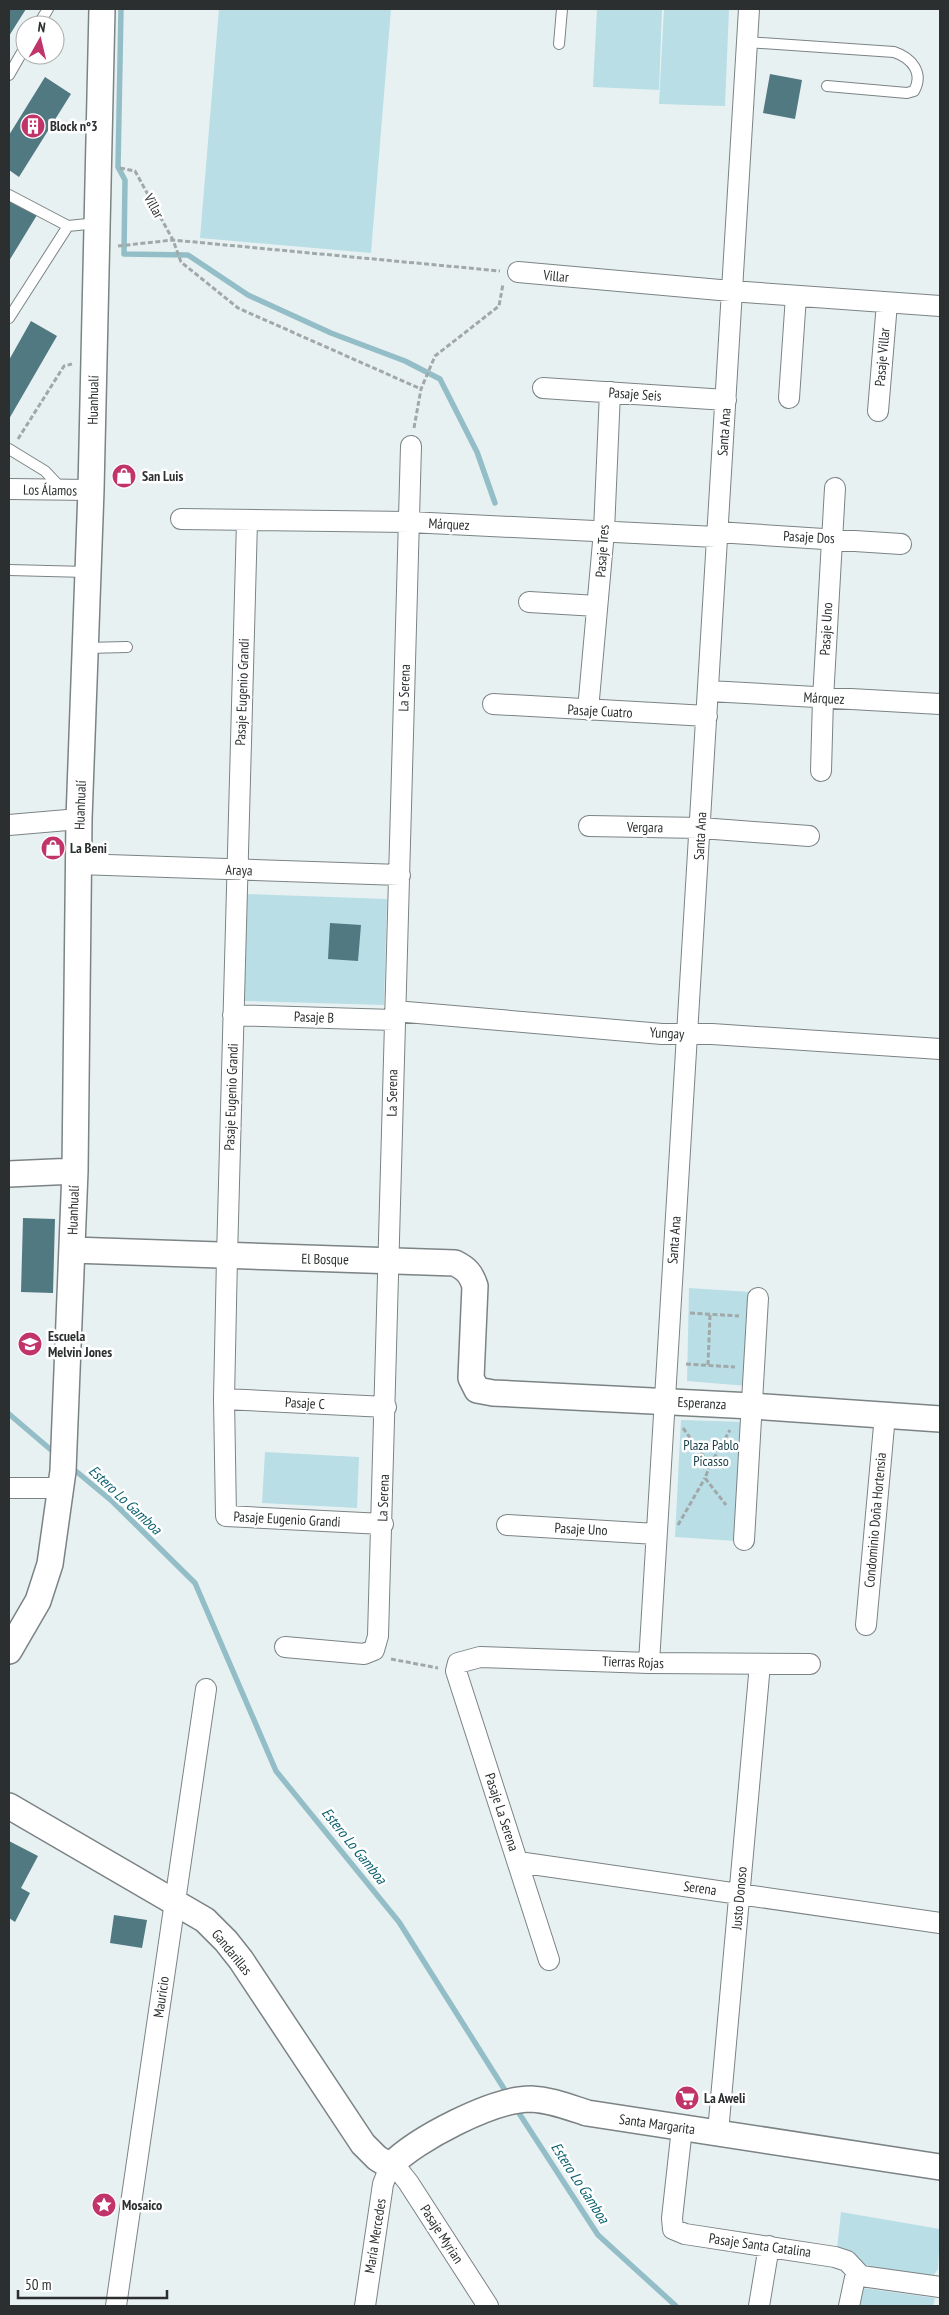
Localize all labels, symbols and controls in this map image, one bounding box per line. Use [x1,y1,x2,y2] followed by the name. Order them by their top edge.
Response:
[15,15,65,65] north arrow
[37,18,47,37] text: N
[20,113,46,139] building icon: Block n°3
[50,117,98,135] place label: Block n°3
[139,190,168,222] street label: Villar
[542,266,570,286] street label: Villar
[870,327,894,387] street label: Pasaje Villar
[84,375,102,425] street label: Huanhualí
[608,383,662,405] street label: Pasaje Seis
[713,407,735,457] street label: Santa Ana
[111,463,137,489] shop icon: San Luis
[142,467,183,485] place label: San Luis
[23,481,77,499] street label: Los Álamos
[428,514,470,534] street label: Márquez
[591,524,613,578] street label: Pasaje Tres
[783,527,836,547] street label: Pasaje Dos
[816,602,836,656] street label: Pasaje Uno
[231,638,253,746] street label: Pasaje Eugenio Grandi
[394,664,414,712] street label: La Serena
[803,688,845,708] street label: Márquez
[567,700,633,722] street label: Pasaje Cuatro
[70,780,90,830] street label: Huanhualí
[690,811,710,861] street label: Santa Ana
[626,818,663,836] street label: Vergara
[40,835,66,861] shop icon: La Beni
[70,839,107,857] place label: La Beni
[225,861,253,879] street label: Araya
[294,1007,334,1027] street label: Pasaje B
[649,1023,686,1043] street label: Yungay
[220,1043,242,1151] street label: Pasaje Eugenio Grandi
[383,1069,401,1117] street label: La Serena
[63,1185,83,1235] street label: Huanhualí
[663,1215,685,1265] street label: Santa Ana
[301,1250,349,1268] street label: El Bosque
[48,1327,112,1361] place label: Escuela Melvin Jones
[17,1331,43,1357] school or university icon: Escuela Melvin Jones
[285,1393,326,1413] street label: Pasaje C
[677,1393,727,1413] street label: Esperanza
[683,1436,739,1470] park label: Plaza Pablo Picasso
[860,1452,890,1588] street label: Condominio Doña Hortensia
[85,1461,166,1539] water label: Estero Lo Gamboa
[373,1474,393,1522] street label: La Serena
[233,1507,341,1531] street label: Pasaje Eugenio Grandi
[554,1519,608,1539] street label: Pasaje Uno
[602,1652,664,1672] street label: Tierras Rojas
[481,1771,523,1853] street label: Pasaje La Serena
[318,1804,392,1889] water label: Estero Lo Gamboa
[727,1866,751,1931] street label: Justo Donoso
[682,1877,718,1899] street label: Serena
[208,1925,256,1979] street label: Gandarillas
[149,1975,173,2019] street label: Mauricio
[674,2085,700,2111] supermarket icon: La Aweli
[704,2089,745,2107] place label: La Aweli
[618,2110,696,2138] street label: Santa Margarita
[547,2139,614,2228] water label: Estero Lo Gamboa
[91,2192,117,2218] place icon: Mosaico
[122,2196,162,2214] place label: Mosaico
[360,2197,390,2275] street label: María Mercedes
[416,2201,468,2267] street label: Pasaje Myrian
[708,2229,812,2261] street label: Pasaje Santa Catalina
[18,2268,166,2300] scale bar
[25,2275,51,2294] text: 50 m

